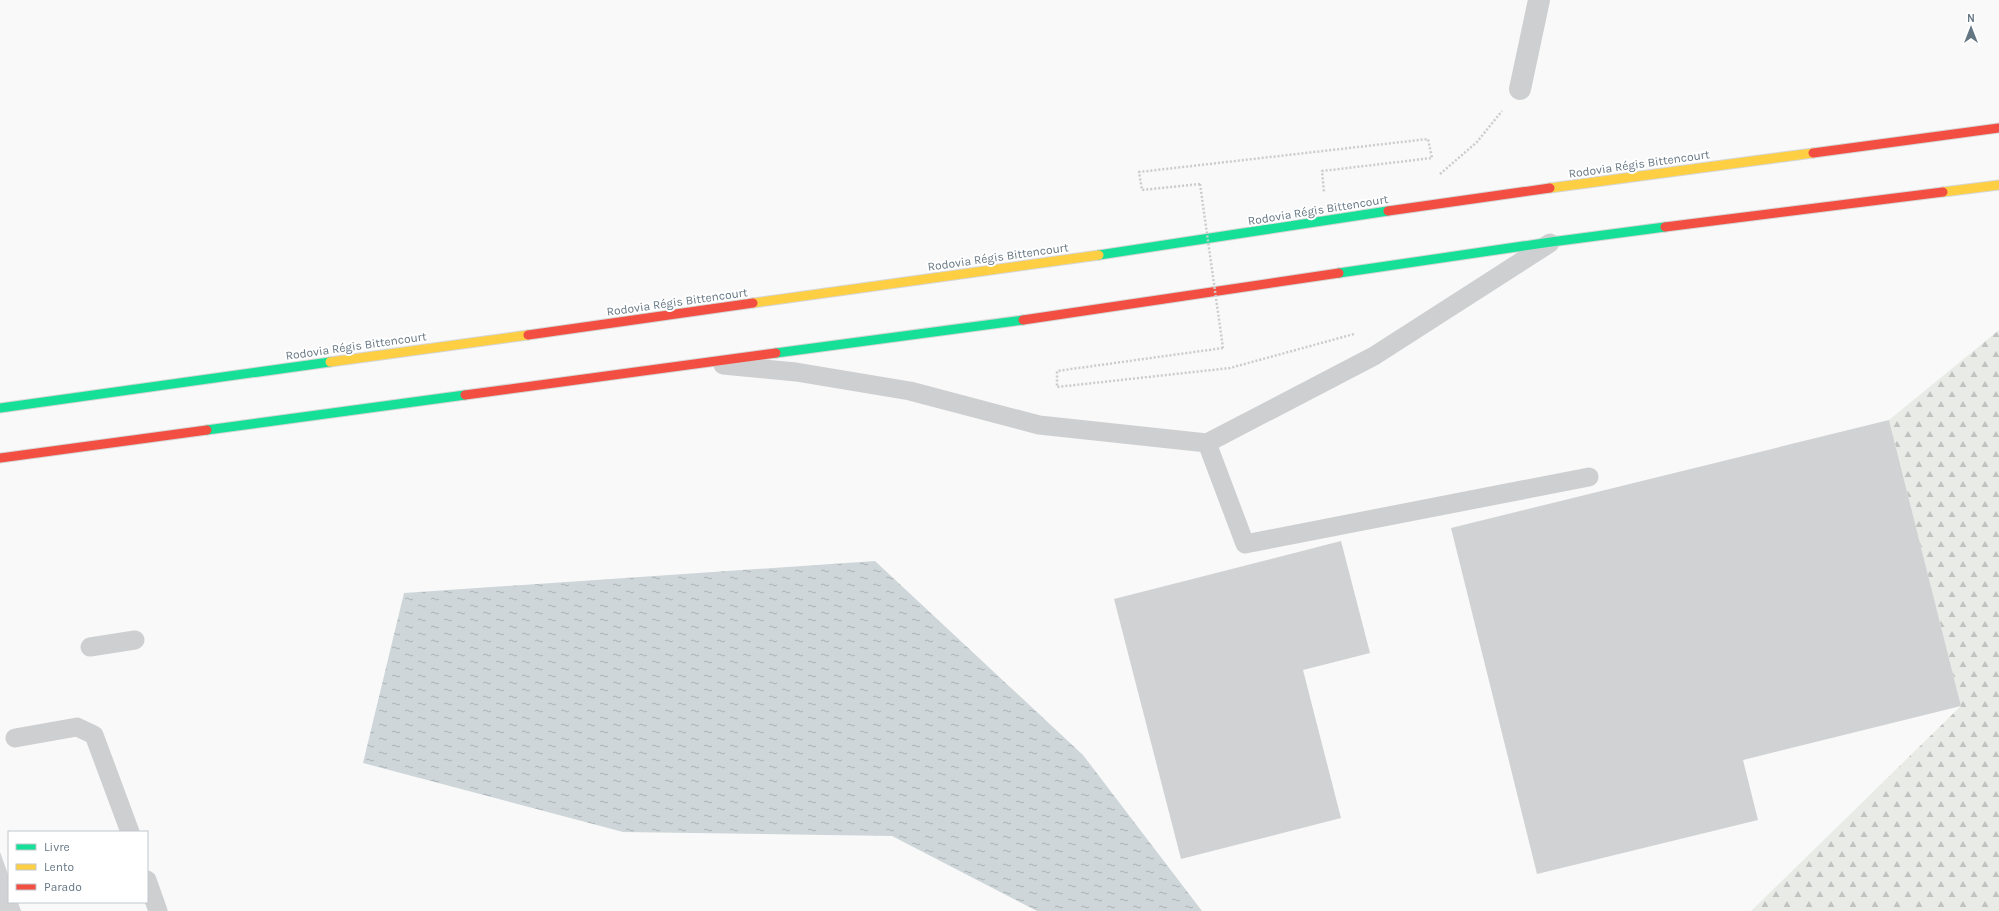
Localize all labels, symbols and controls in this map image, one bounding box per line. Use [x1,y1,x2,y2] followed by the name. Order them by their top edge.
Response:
[1951,8,1991,48] north arrow
[1967,12,1975,25] text: N
[1568,147,1711,181] street label: Rodovia Régis Bittencourt
[1247,192,1390,228] street label: Rodovia Régis Bittencourt
[927,240,1070,274] street label: Rodovia Régis Bittencourt
[606,285,749,319] street label: Rodovia Régis Bittencourt
[285,329,428,363] street label: Rodovia Régis Bittencourt
[8,831,148,903] legend
[44,840,70,854] text: Livre
[44,860,74,874] text: Lento
[44,880,82,894] text: Parado

